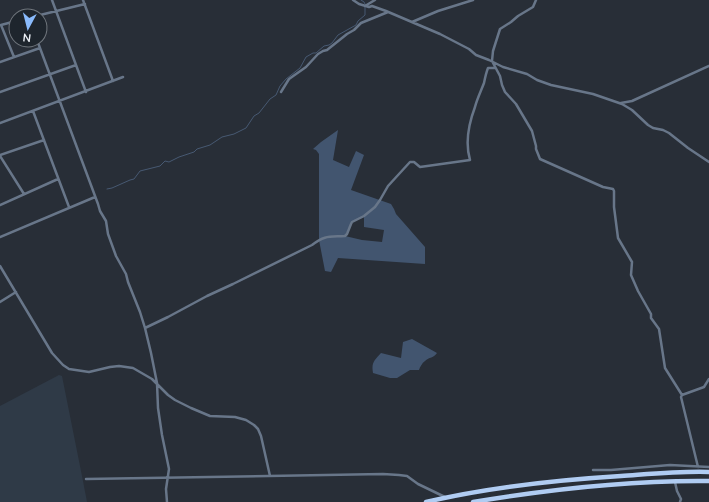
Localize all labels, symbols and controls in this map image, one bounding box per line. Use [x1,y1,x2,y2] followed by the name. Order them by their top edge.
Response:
[8,8,48,48] north arrow
[22,30,32,45] text: N

